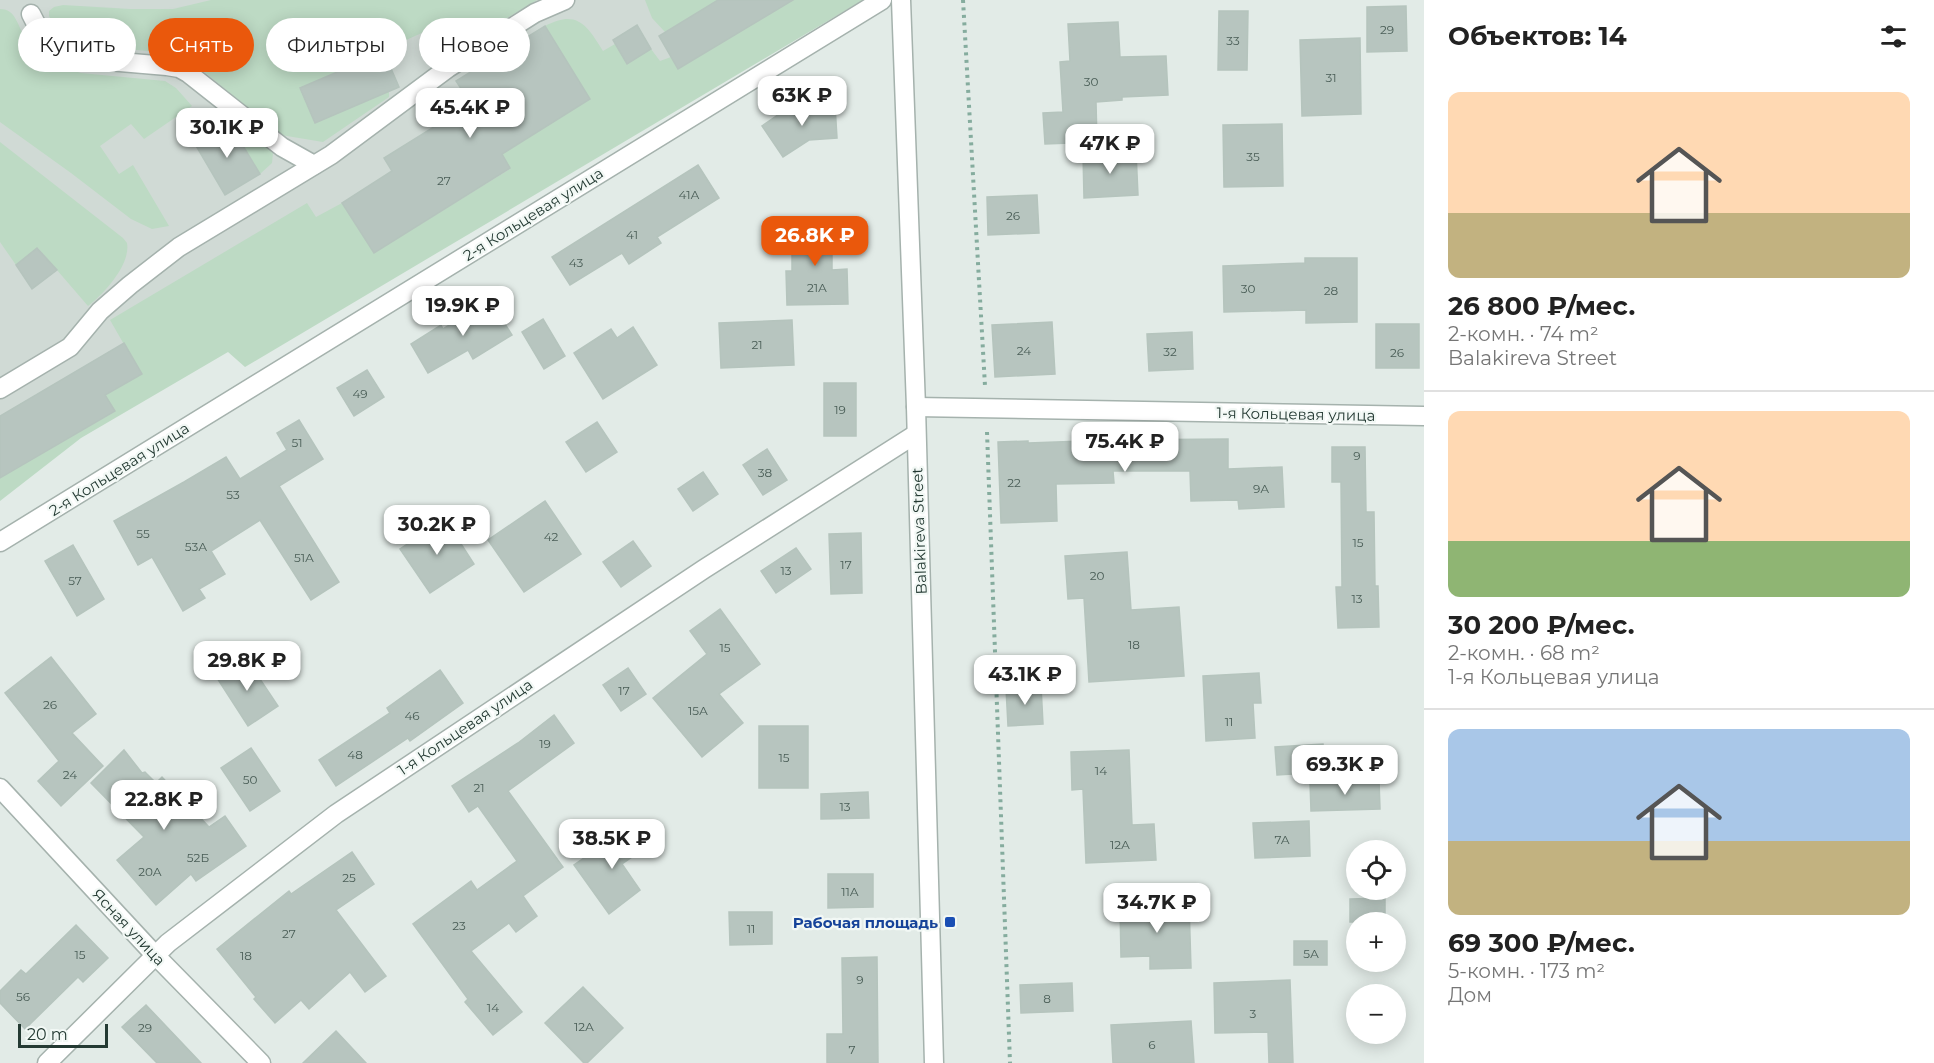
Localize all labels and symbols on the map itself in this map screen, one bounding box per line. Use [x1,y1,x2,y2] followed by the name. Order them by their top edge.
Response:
[1380,22,1394,37] house number: 29
[1226,33,1240,48] house number: 33
[1325,70,1337,85] house number: 31
[1084,74,1098,89] house number: 30
[760,76,844,127] pin: 63K ₽
[415,88,525,139] pin: 45.4K ₽
[172,108,282,159] pin: 30.1K ₽
[1068,124,1152,175] pin: 47K ₽
[1246,149,1260,164] house number: 35
[459,163,607,265] street label: 2-я Кольцевая улица
[437,173,451,188] house number: 27
[679,187,700,202] house number: 41А
[1006,208,1020,223] house number: 26
[760,216,870,267] pin: 26.8K ₽
[626,227,638,242] house number: 41
[569,255,583,270] house number: 43
[807,280,827,295] house number: 21А
[1241,281,1255,296] house number: 30
[1324,283,1339,298] house number: 28
[408,286,518,337] pin: 19.9K ₽
[751,337,763,352] house number: 21
[1017,343,1031,358] house number: 24
[1163,344,1177,359] house number: 32
[1390,345,1404,360] house number: 26
[352,386,368,401] house number: 49
[834,402,846,417] house number: 19
[1217,403,1375,425] street label: 1-я Кольцевая улица
[45,418,193,520] street label: 2-я Кольцевая улица
[1070,422,1180,473] pin: 75.4K ₽
[291,435,303,450] house number: 51
[1353,448,1361,463] house number: 9
[758,465,773,480] house number: 38
[907,467,931,595] street label: Balakireva Street
[1007,475,1021,490] house number: 22
[1253,481,1269,496] house number: 9А
[226,487,240,502] house number: 53
[382,505,492,556] pin: 30.2K ₽
[136,526,150,541] house number: 55
[544,529,559,544] house number: 42
[1352,535,1364,550] house number: 15
[185,539,207,554] house number: 53А
[294,550,314,565] house number: 51А
[840,557,852,572] house number: 17
[780,563,792,578] house number: 13
[1090,568,1104,583] house number: 20
[68,573,82,588] house number: 57
[1351,591,1363,606] house number: 13
[1128,637,1140,652] house number: 18
[719,640,731,655] house number: 15
[192,641,302,692] pin: 29.8K ₽
[970,655,1080,706] pin: 43.1K ₽
[394,675,536,779] street label: 1-я Кольцевая улица
[618,683,630,698] house number: 17
[43,697,57,712] house number: 26
[688,703,708,718] house number: 15А
[404,708,420,723] house number: 46
[1225,714,1233,729] house number: 11
[539,736,551,751] house number: 19
[1290,745,1400,796] pin: 69.3K ₽
[347,747,363,762] house number: 48
[778,750,790,765] house number: 15
[1095,763,1107,778] house number: 14
[63,767,77,782] house number: 24
[243,772,257,787] house number: 50
[109,780,219,831] pin: 22.8K ₽
[473,780,485,795] house number: 21
[839,799,851,814] house number: 13
[557,819,667,870] pin: 38.5K ₽
[1274,832,1290,847] house number: 7А
[1110,837,1130,852] house number: 12А
[187,850,209,865] house number: 52Б
[138,864,162,879] house number: 20А
[342,870,356,885] house number: 25
[1102,883,1212,934] pin: 34.7K ₽
[841,884,859,899] house number: 11А
[89,885,169,969] street label: Ясная улица
[793,913,938,932] place label: Рабочая площадь
[943,915,957,929] marker: Рабочая площадь
[452,918,466,933] house number: 23
[747,921,755,936] house number: 11
[282,926,296,941] house number: 27
[1303,946,1319,961] house number: 5А
[74,947,86,962] house number: 15
[240,948,252,963] house number: 18
[856,972,864,987] house number: 9
[16,989,30,1004] house number: 56
[1043,991,1051,1006] house number: 8
[487,1000,499,1015] house number: 14
[1250,1006,1257,1021] house number: 3
[574,1019,594,1034] house number: 12А
[138,1020,152,1035] house number: 29
[18,1021,108,1048] scale bar
[1148,1037,1156,1052] house number: 6
[848,1042,856,1057] house number: 7

